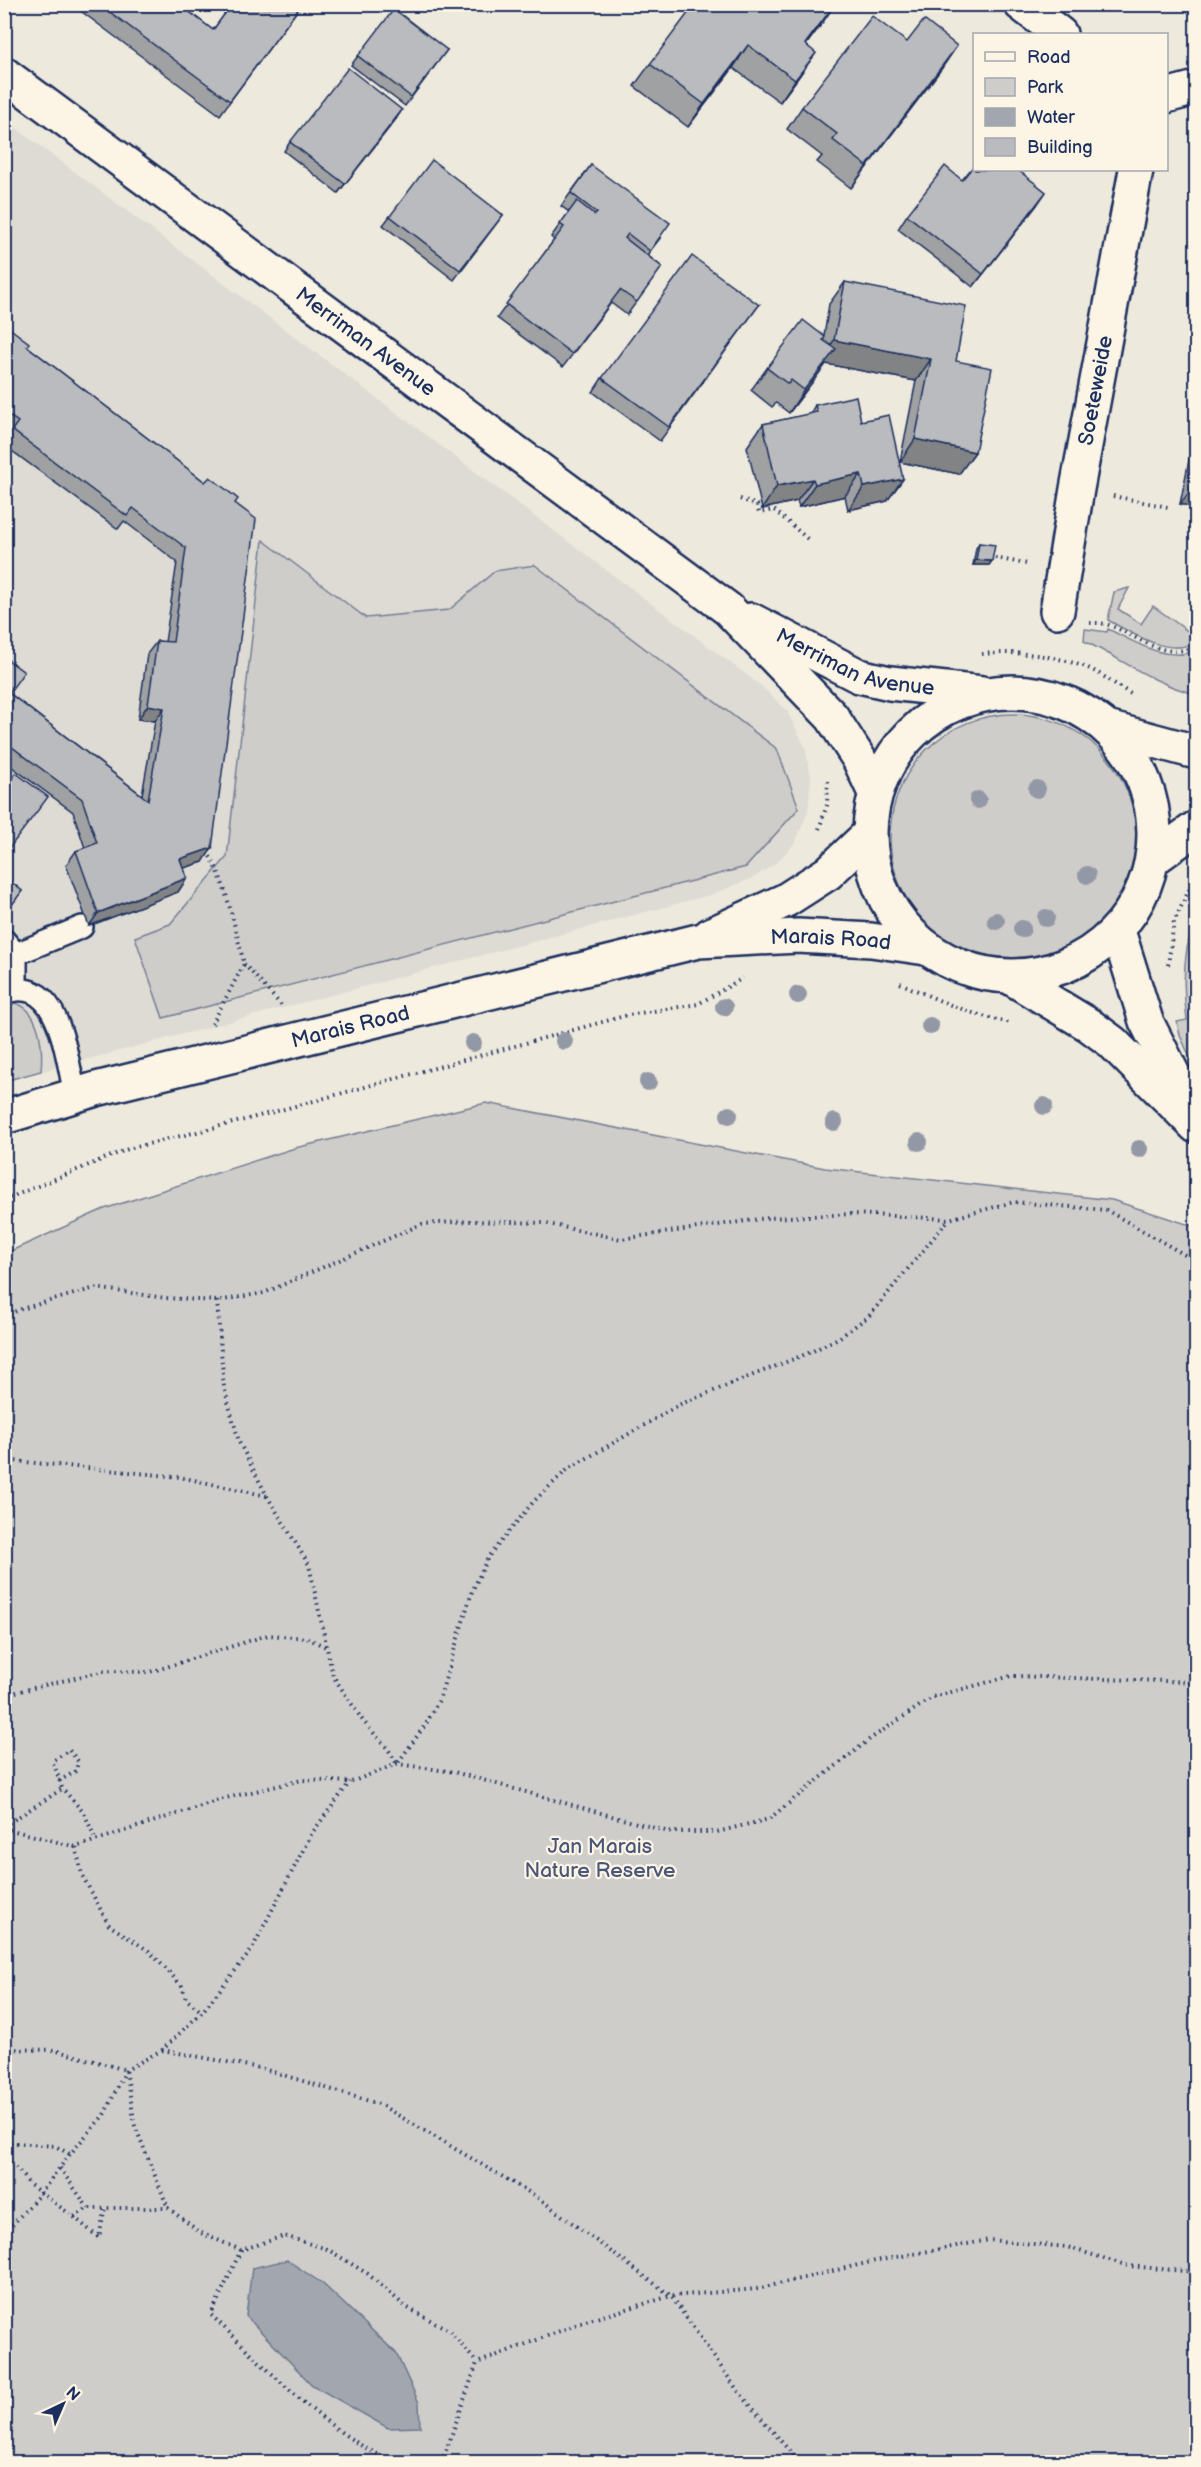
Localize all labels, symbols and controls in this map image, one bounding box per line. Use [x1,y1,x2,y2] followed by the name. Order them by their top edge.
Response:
[973,33,1168,171] legend
[1027,47,1071,68] text: Road
[1027,77,1063,98] text: Park
[1027,107,1075,128] text: Water
[1027,137,1093,158] text: Building
[291,282,441,402] street label: Merriman Avenue
[1073,333,1118,447] street label: Soeteweide
[772,623,936,701] street label: Merriman Avenue
[770,924,893,956] street label: Marais Road
[289,1000,412,1054] street label: Marais Road
[524,1834,676,1883] park label: Jan Marais Nature Reserve
[33,2374,93,2434] north arrow
[61,2383,83,2405] text: N

